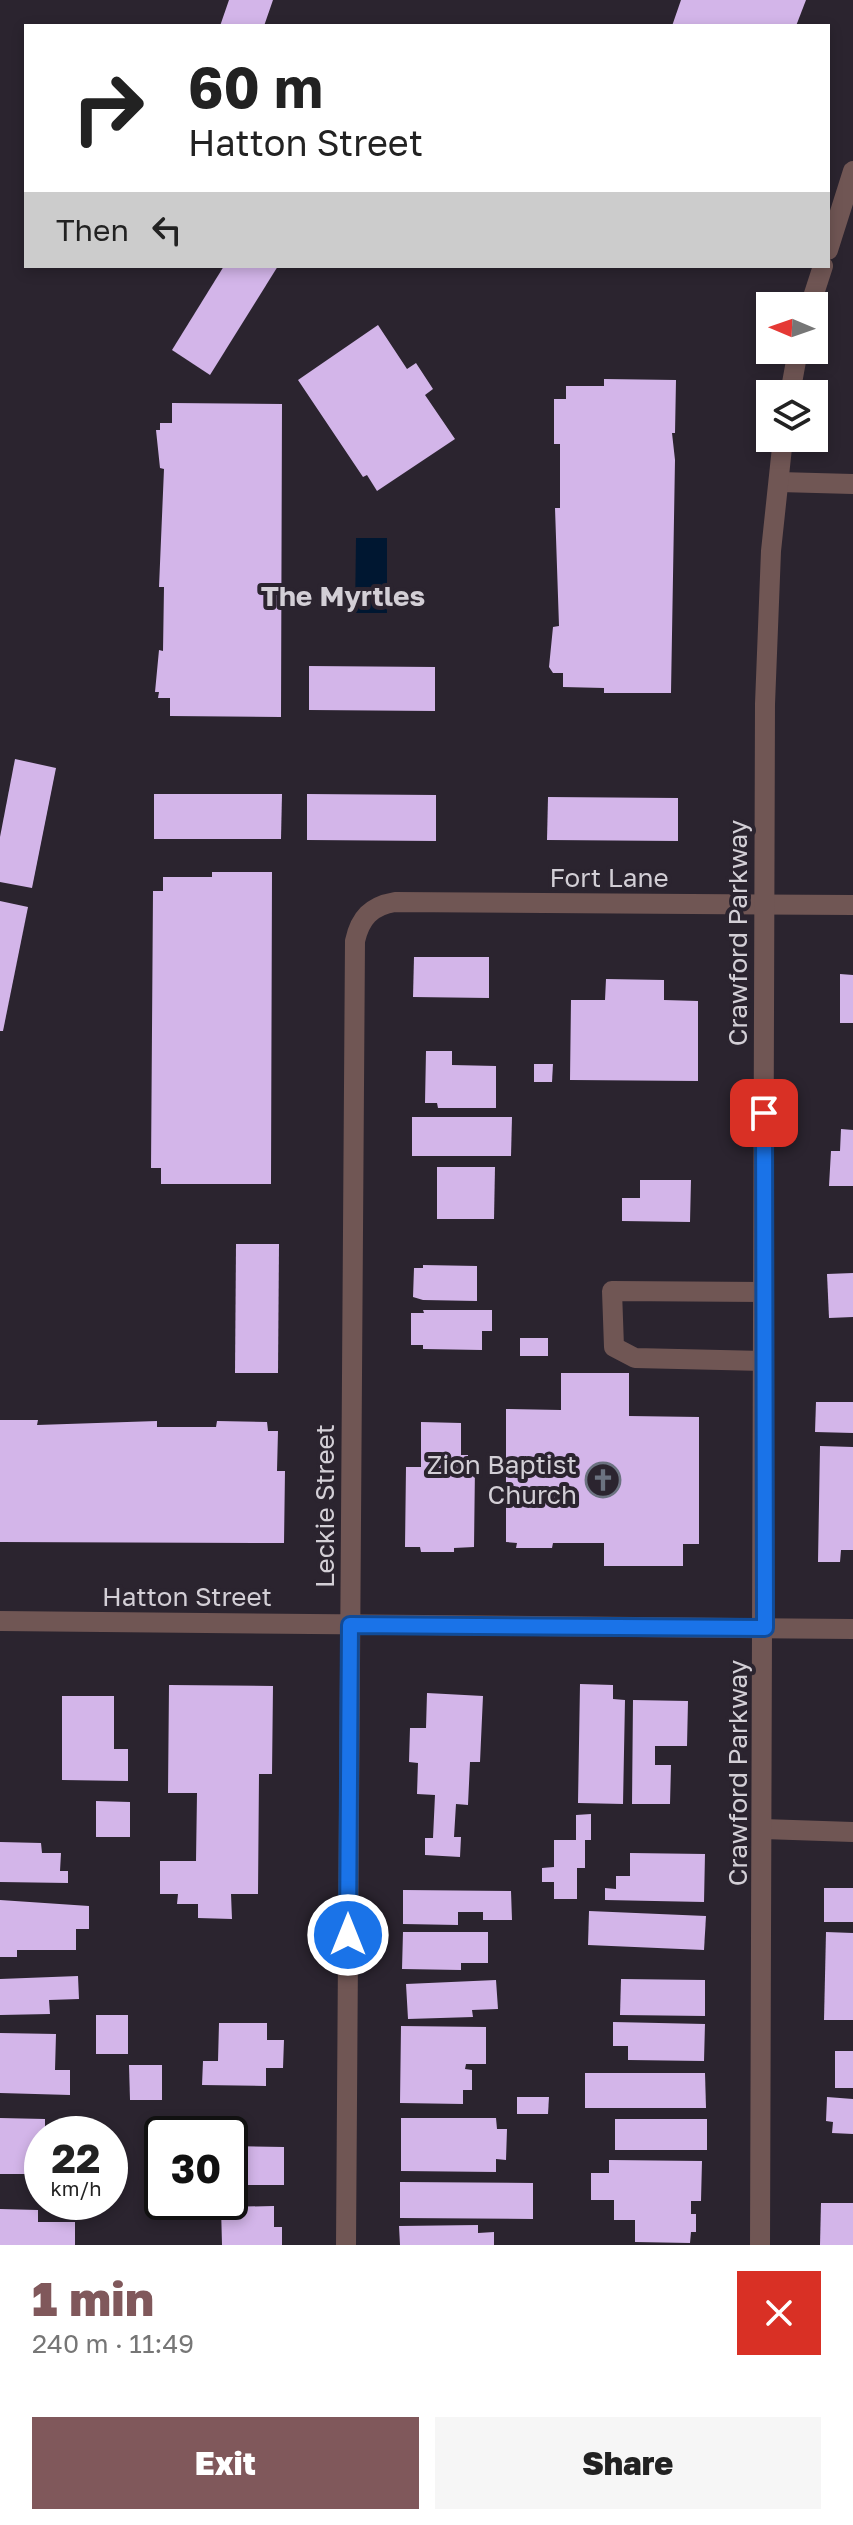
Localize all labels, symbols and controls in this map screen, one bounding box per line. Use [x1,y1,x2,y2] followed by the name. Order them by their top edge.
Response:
[188,53,323,120] text: 60 m
[56,56,160,160] icon: right
[188,121,423,164] text: Hatton Street
[145,208,189,252] icon: left
[56,212,129,248] text: Then
[756,292,828,364] north arrow
[756,292,828,452] map controls
[756,380,828,452] button: layers
[261,579,425,612] district label: The Myrtles
[722,819,753,1046] street label: Crawford Parkway
[549,862,669,893] street label: Fort Lane
[730,1079,798,1147] pin
[742,1091,786,1135] icon: arrive
[309,1424,340,1588] street label: Leckie Street
[427,1449,577,1510] place label: Zion Baptist Church
[584,1461,622,1499] church icon: Zion Baptist Church
[102,1581,272,1612] street label: Hatton Street
[722,1659,753,1886] street label: Crawford Parkway
[306,1893,390,1977] position arrow
[144,2116,248,2220] speed limit sign: 30
[52,2134,100,2182] text: 22
[51,2176,101,2200] text: km/h
[32,2269,154,2327] text: 1 min
[737,2271,821,2355] button: close
[32,2328,194,2359] text: 240 m · 11:49
[32,2417,419,2509] button: Exit
[435,2417,821,2509] button: Share

